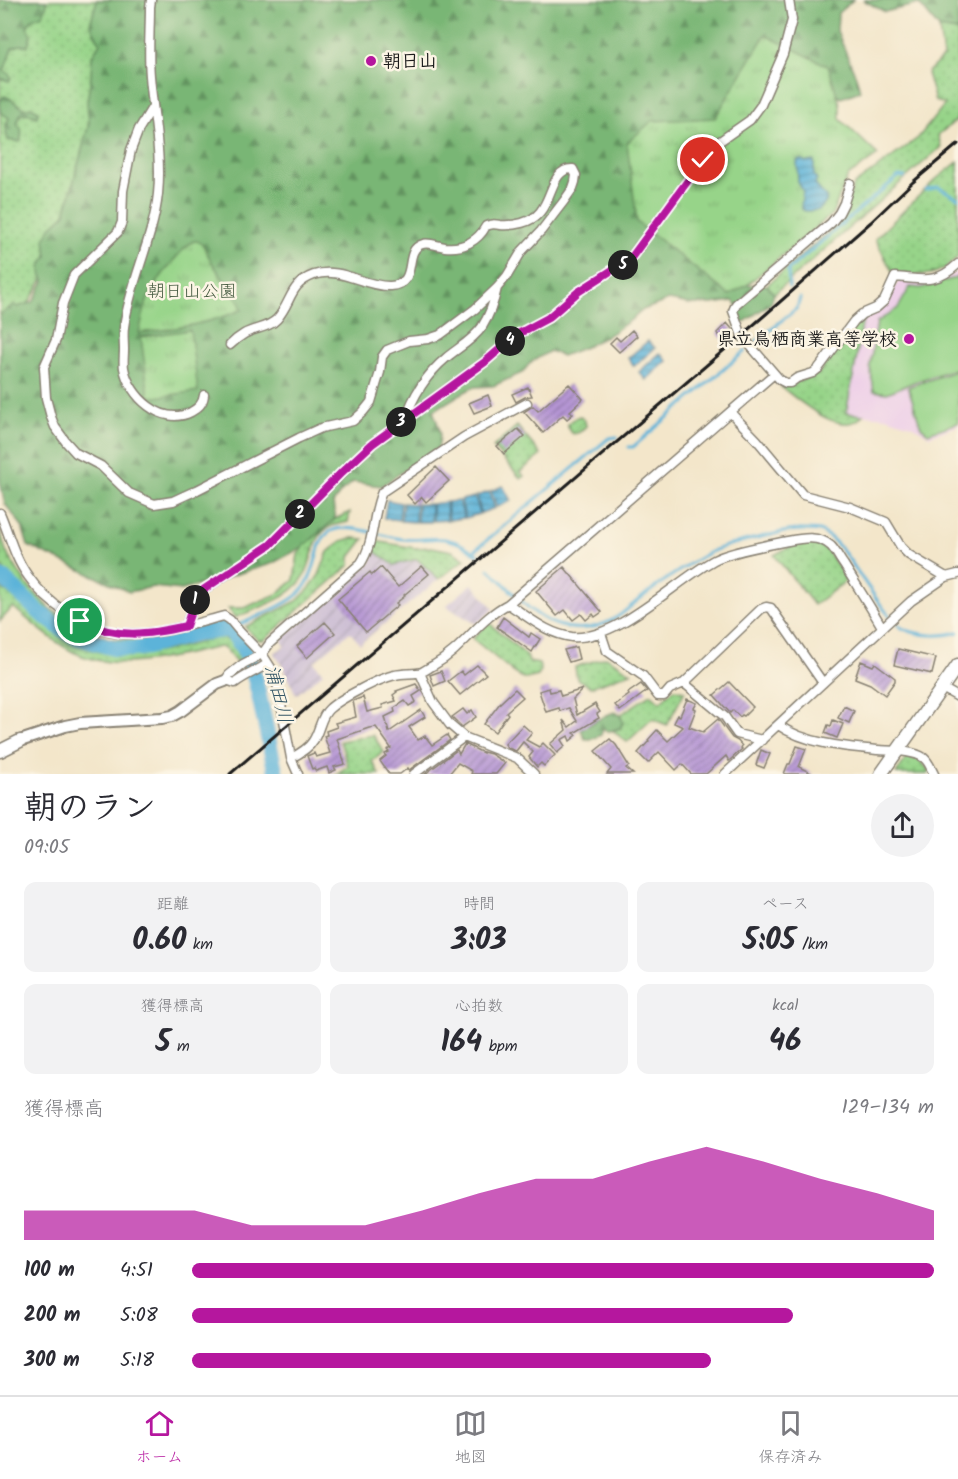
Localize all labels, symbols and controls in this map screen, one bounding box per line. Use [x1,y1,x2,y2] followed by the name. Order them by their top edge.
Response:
[383,48,437,77] place label: 朝日山
[364,54,378,68] marker: 朝日山
[677,134,728,185] pin
[686,143,719,176] icon: check
[608,250,638,280] pin: 5
[619,252,627,277] text: 5
[147,278,237,307] park label: 朝日山公園
[495,326,525,356] pin: 4
[717,326,897,355] place label: 県立鳥栖商業高等学校
[506,328,514,353] text: 4
[902,332,916,346] marker: 県立鳥栖商業高等学校
[386,407,416,437] pin: 3
[397,409,405,434] text: 3
[285,499,315,529] pin: 2
[295,501,305,526] text: 2
[180,585,210,615] pin: 1
[193,587,197,612] text: 1
[54,595,105,646] pin
[63,604,96,637] icon: arrive
[254,662,300,727] water label: 浦田川
[24,783,156,836] text: 朝のラン
[871,794,934,857] button: share
[24,832,69,864] text: 09:05
[157,892,189,917] text: 距離
[463,892,495,917] text: 時間
[762,892,809,917] text: ペース
[132,917,186,965] text: 0.60
[451,917,507,965] text: 3:03
[743,917,796,965] text: 5:05
[186,932,213,957] text: km
[796,932,828,957] text: /km
[772,993,798,1018] text: kcal
[141,994,205,1019] text: 獲得標高
[455,994,503,1019] text: 心拍数
[769,1018,802,1066] text: 46
[155,1019,171,1067] text: 5
[441,1019,482,1067] text: 164
[171,1034,190,1059] text: m
[482,1034,517,1059] text: bpm
[841,1092,934,1124] text: 129–134 m
[24,1094,104,1126] text: 獲得標高
[24,1255,75,1287] text: 100 m
[120,1255,153,1287] text: 4:51
[24,1300,80,1332] text: 200 m
[120,1300,158,1332] text: 5:08
[24,1345,80,1377] text: 300 m
[120,1345,154,1377] text: 5:18
[136,1407,183,1470] tab: ホーム
[454,1407,487,1470] tab: 地図
[758,1407,822,1470] tab: 保存済み

